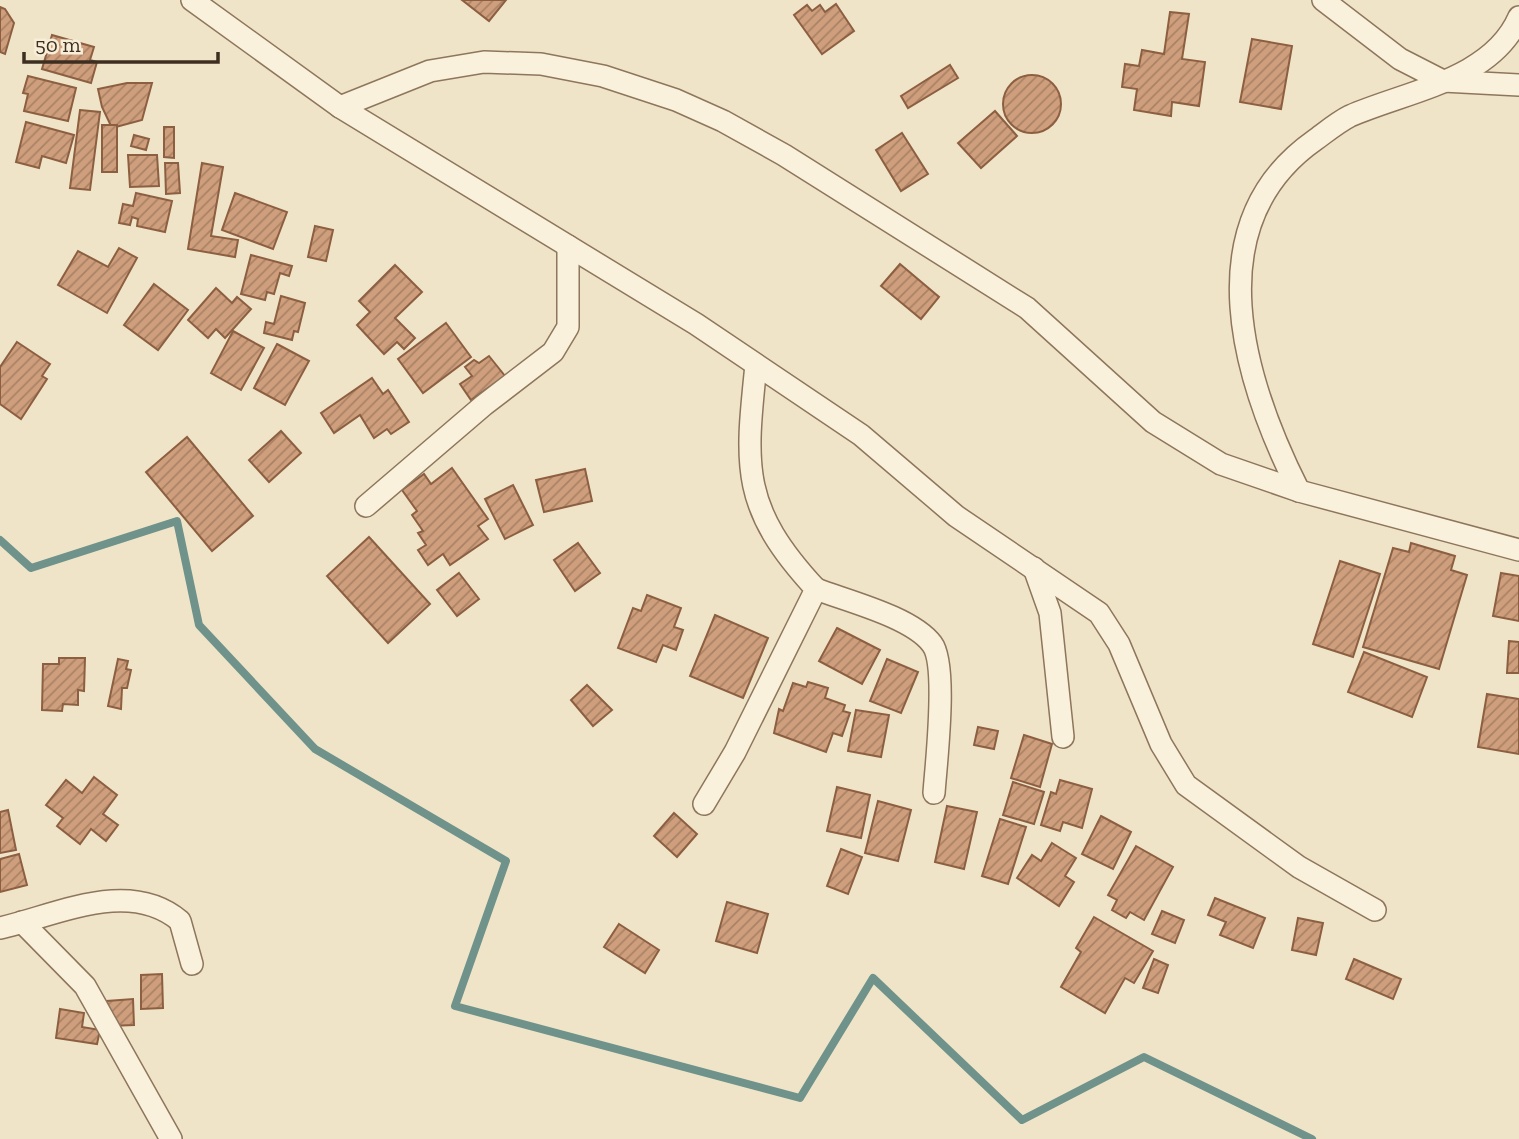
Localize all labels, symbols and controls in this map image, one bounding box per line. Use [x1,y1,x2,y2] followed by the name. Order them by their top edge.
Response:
[24,21,219,65] scale bar
[35,32,81,57] text: 50 m

